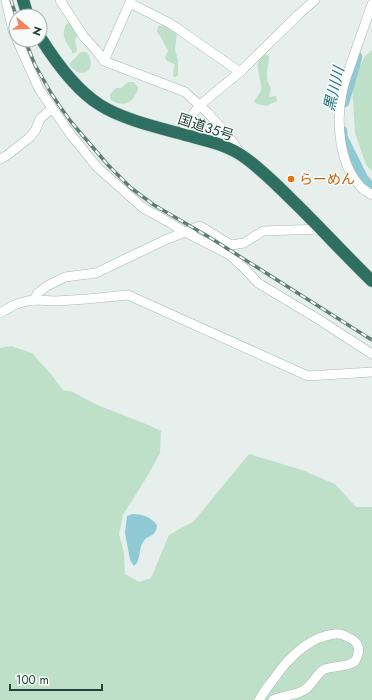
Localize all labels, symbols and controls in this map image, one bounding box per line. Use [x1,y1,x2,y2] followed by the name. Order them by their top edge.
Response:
[8,8,48,48] north arrow
[28,25,46,38] text: N
[318,63,350,113] water label: 黒川川
[176,109,236,145] street label: 国道35号
[299,169,355,189] place label: らーめん
[286,174,296,184] marker: らーめん
[10,666,102,692] scale bar
[16,671,49,689] text: 100 m

